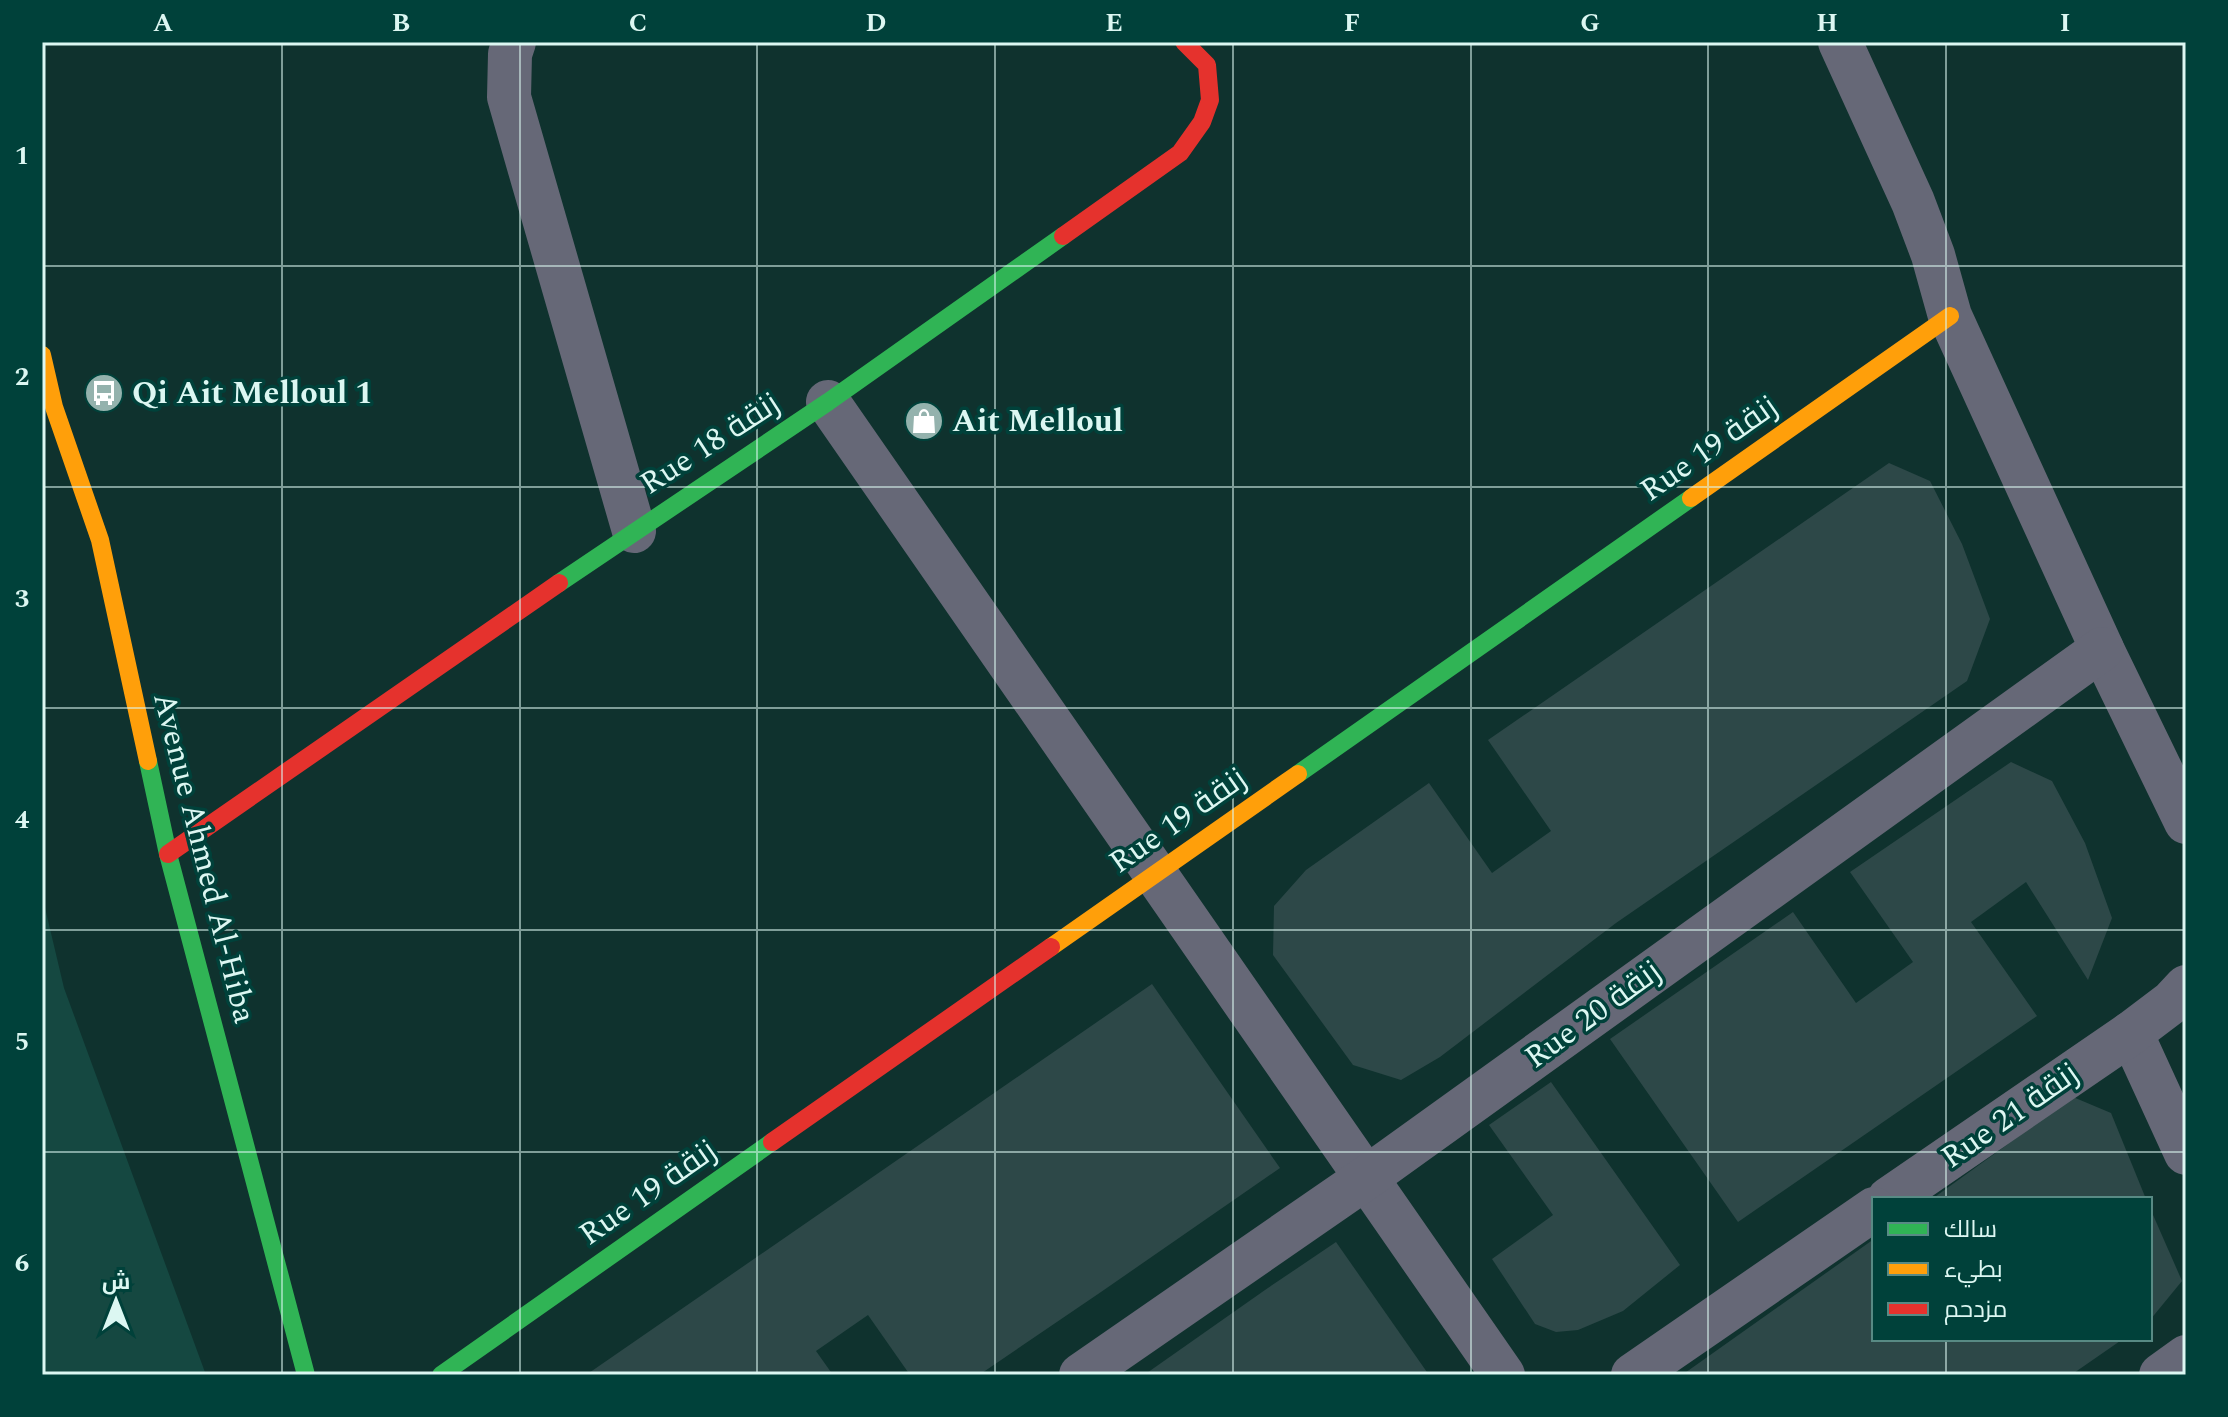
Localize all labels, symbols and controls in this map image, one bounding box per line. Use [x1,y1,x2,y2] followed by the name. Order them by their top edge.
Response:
[153,3,173,43] text: A
[392,3,410,43] text: B
[629,3,647,43] text: C
[866,3,886,43] text: D
[1105,3,1123,43] text: E
[1344,3,1360,43] text: F
[1580,3,1600,43] text: G
[1816,3,1838,43] text: H
[2060,3,2070,43] text: I
[15,136,29,176] text: 1
[15,357,29,397] text: 2
[132,369,373,418] place label: Qi Ait Melloul 1
[83,372,125,414] bus stop icon: Qi Ait Melloul 1
[630,380,790,508] street label: Rue 18 زنقة
[1630,383,1788,515] street label: Rue 19 زنقة
[952,397,1123,446] place label: Ait Melloul
[903,400,945,442] shop icon: Ait Melloul
[15,579,29,619] text: 3
[139,687,269,1029] street label: Avenue Ahmed Al-Hiba
[1099,755,1257,887] street label: Rue 19 زنقة
[15,800,30,840] text: 4
[1514,949,1672,1081] street label: Rue 20 زنقة
[15,1022,29,1062] text: 5
[1931,1050,2089,1182] street label: Rue 21 زنقة
[569,1127,727,1259] street label: Rue 19 زنقة
[1872,1197,2152,1341] legend
[1944,1212,1997,1248] text: سالك
[15,1243,29,1283] text: 6
[1944,1252,2003,1288] text: بطيء
[76,1261,156,1341] north arrow
[102,1266,130,1299] text: ش
[1944,1292,2007,1328] text: مزدحم

